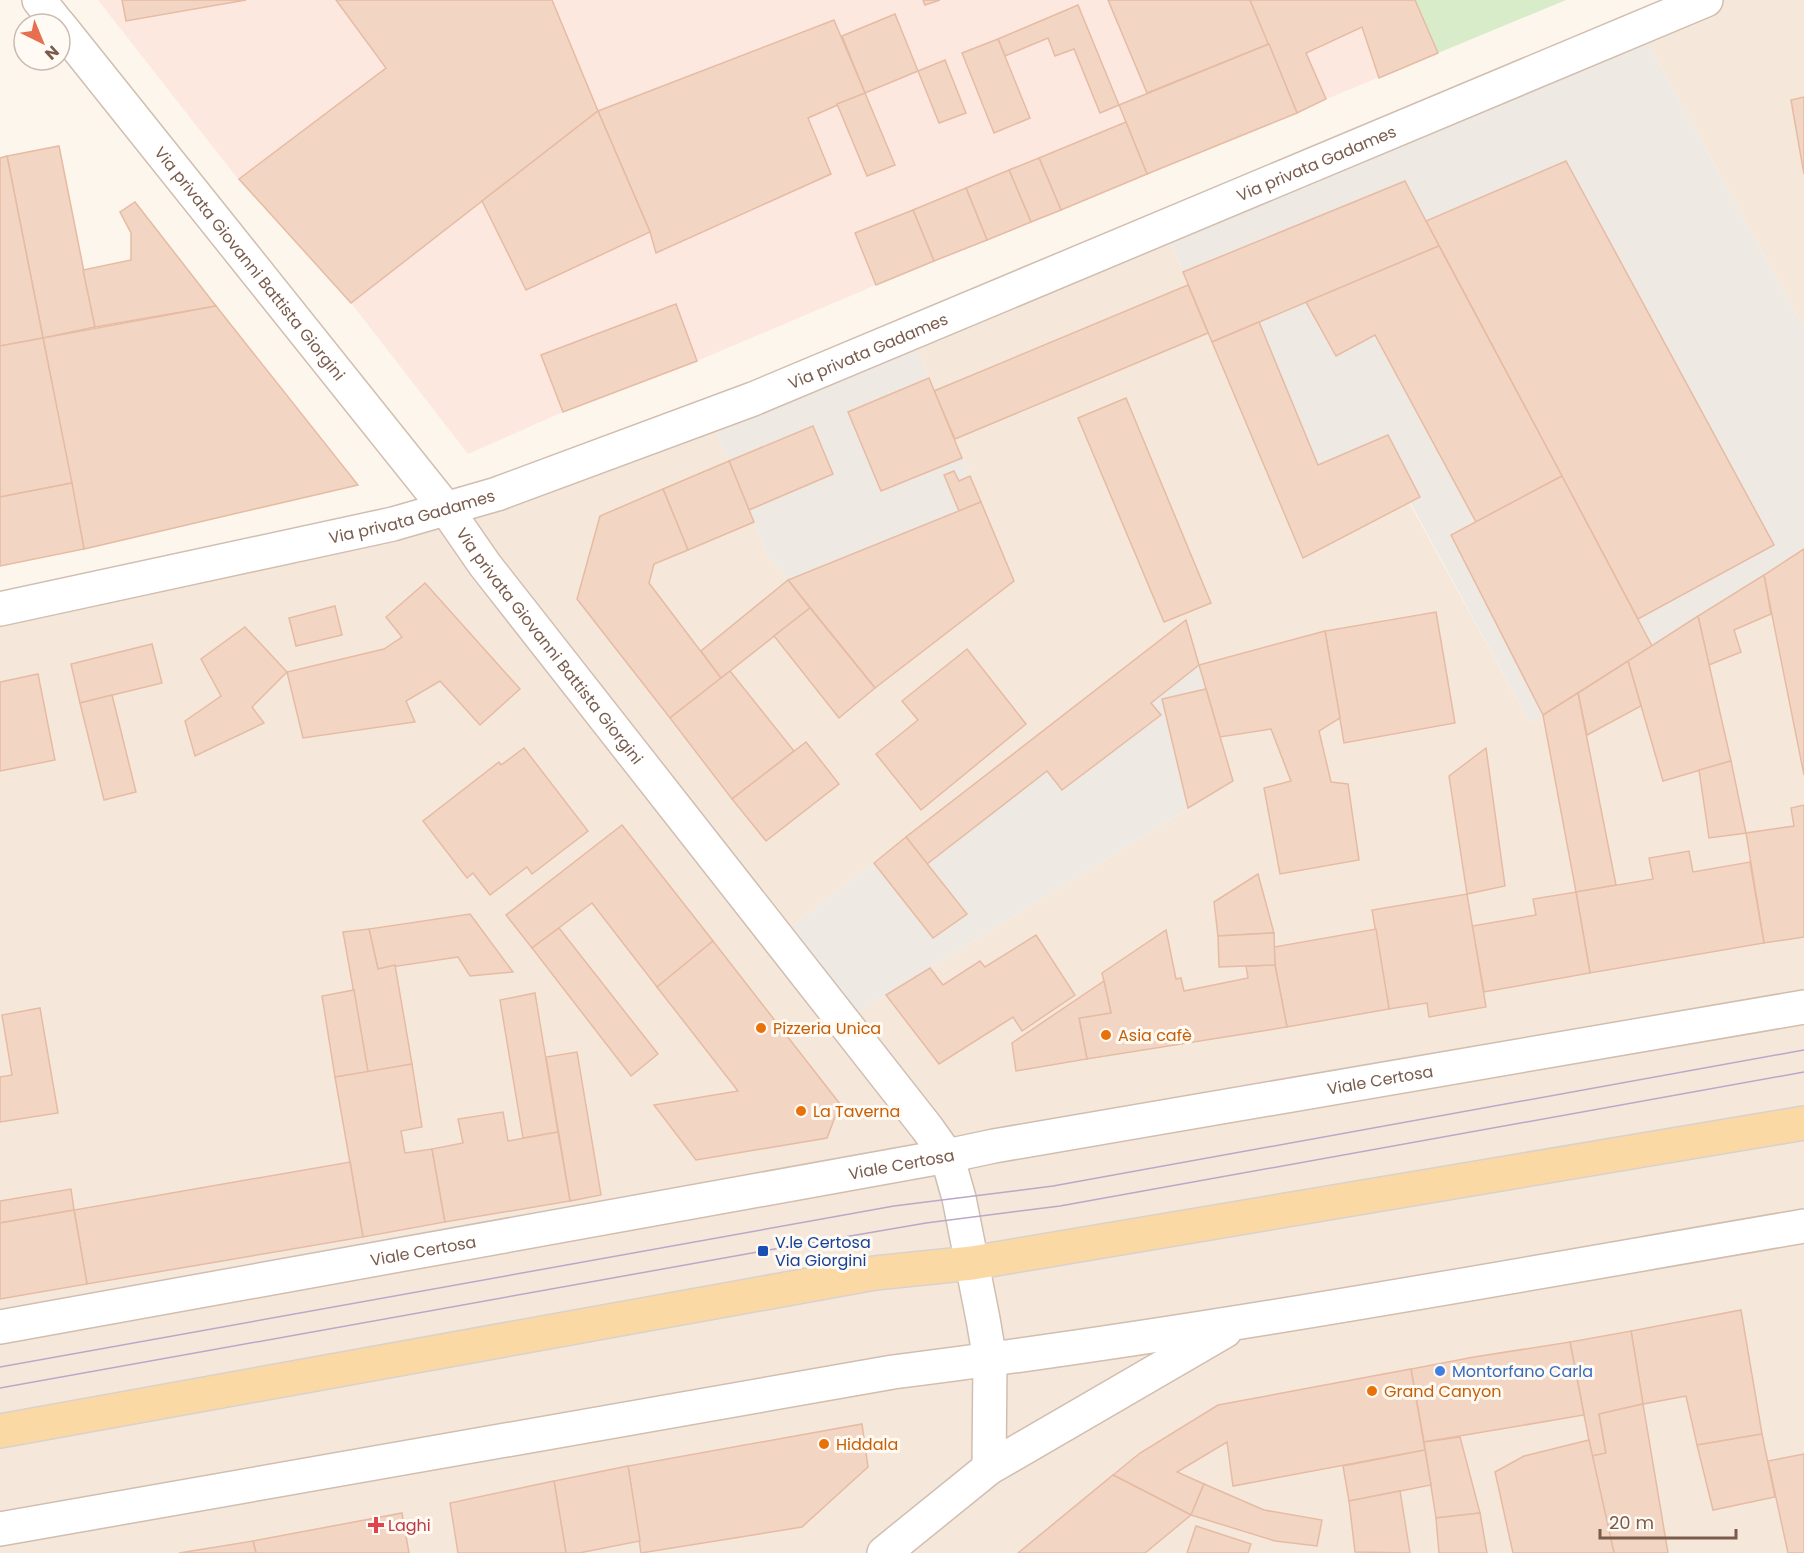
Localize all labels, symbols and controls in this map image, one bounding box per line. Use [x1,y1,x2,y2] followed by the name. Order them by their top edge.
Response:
[12,12,72,72] north arrow
[40,40,64,65] text: N
[1233,120,1400,207] street label: Via privata Gadames
[149,142,350,386] street label: Via privata Giovanni Battista Giorgini
[785,308,951,395] street label: Via privata Gadames
[327,484,498,550] street label: Via privata Gadames
[450,523,648,769] street label: Via privata Giovanni Battista Giorgini
[773,1017,881,1040] place label: Pizzeria Unica
[754,1021,768,1035] marker: Pizzeria Unica
[1118,1024,1192,1047] place label: Asia cafè
[1099,1028,1113,1042] marker: Asia cafè
[1325,1060,1435,1101] street label: Viale Certosa
[813,1100,900,1123] place label: La Taverna
[794,1104,808,1118] marker: La Taverna
[847,1144,957,1186] street label: Viale Certosa
[368,1230,478,1272] street label: Viale Certosa
[775,1231,871,1272] place label: V.le Certosa Via Giorgini
[756,1244,770,1258] marker: V.le Certosa Via Giorgini
[1452,1360,1593,1383] place label: Montorfano Carla
[1433,1364,1447,1378] marker: Montorfano Carla
[1384,1380,1501,1403] place label: Grand Canyon
[1365,1384,1379,1398] marker: Grand Canyon
[836,1433,898,1456] place label: Hiddala
[817,1437,831,1451] marker: Hiddala
[1600,1502,1736,1540] scale bar
[1609,1510,1654,1535] text: 20 m
[388,1514,431,1537] place label: Laghi
[369,1518,383,1532] marker: Laghi

